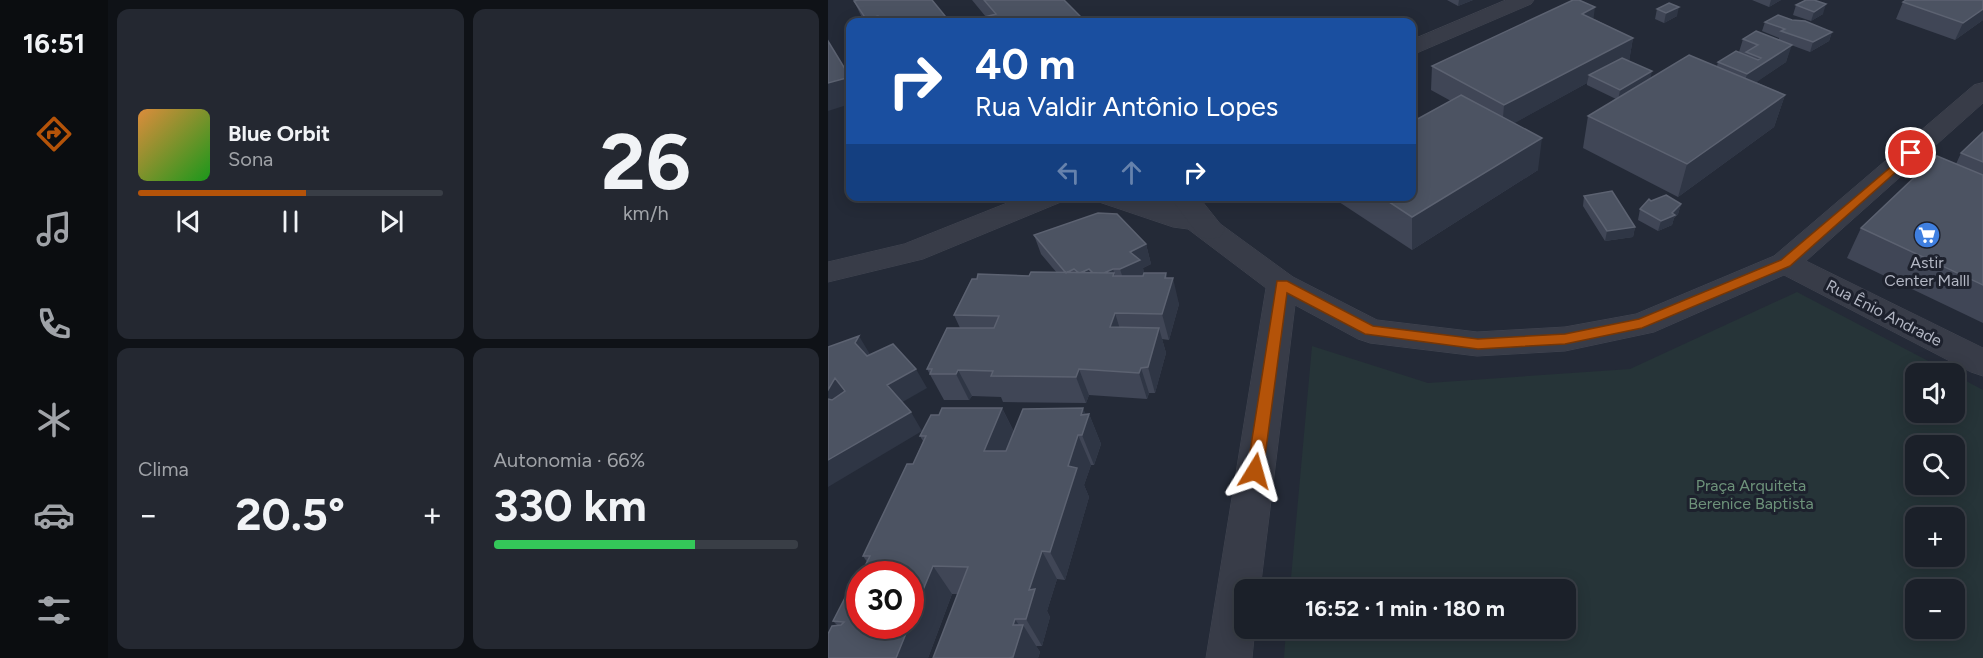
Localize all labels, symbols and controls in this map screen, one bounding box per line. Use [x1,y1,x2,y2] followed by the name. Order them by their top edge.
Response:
[23,27,85,60] text: 16:51
[975,39,1075,90] text: 40 m
[876,42,954,120] icon: right
[975,90,1278,123] text: Rua Valdir Antônio Lopes
[33,113,75,155] icon: directions
[601,115,691,209] text: 26
[228,120,330,147] text: Blue Orbit
[1885,127,1936,178] pin
[1894,136,1927,169] icon: arrive
[228,147,273,171] text: Sona
[1052,156,1085,189] icon: left
[1115,156,1148,189] icon: ahead
[1178,156,1211,189] icon: right
[623,201,669,225] text: km/h
[172,205,205,238] icon: previous
[274,205,307,238] icon: pause
[375,205,408,238] icon: next
[33,208,75,250] icon: music
[1912,220,1942,250] supermarket icon: Astir Center Malll
[1884,253,1970,290] place label: Astir Center Malll
[1823,276,1945,350] street label: Rua Ênio Andrade
[33,303,75,345] icon: phone
[1905,363,1965,639] map controls
[1905,363,1965,423] button: sound
[33,399,75,441] icon: climate
[1905,435,1965,495] button: search
[1223,439,1287,503] position arrow
[494,448,645,472] text: Autonomia · 66%
[138,457,189,481] text: Clima
[1688,476,1814,513] park label: Praça Arquiteta Berenice Baptista
[494,478,647,532] text: 330 km
[235,487,345,541] text: 20.5°
[33,494,75,536] icon: car
[138,495,159,534] text: −
[422,495,443,534] text: +
[1905,507,1965,567] button: +
[846,561,924,639] speed limit sign: 30
[1905,579,1965,639] button: −
[33,589,75,631] icon: filters
[1305,595,1505,622] text: 16:52 · 1 min · 180 m

